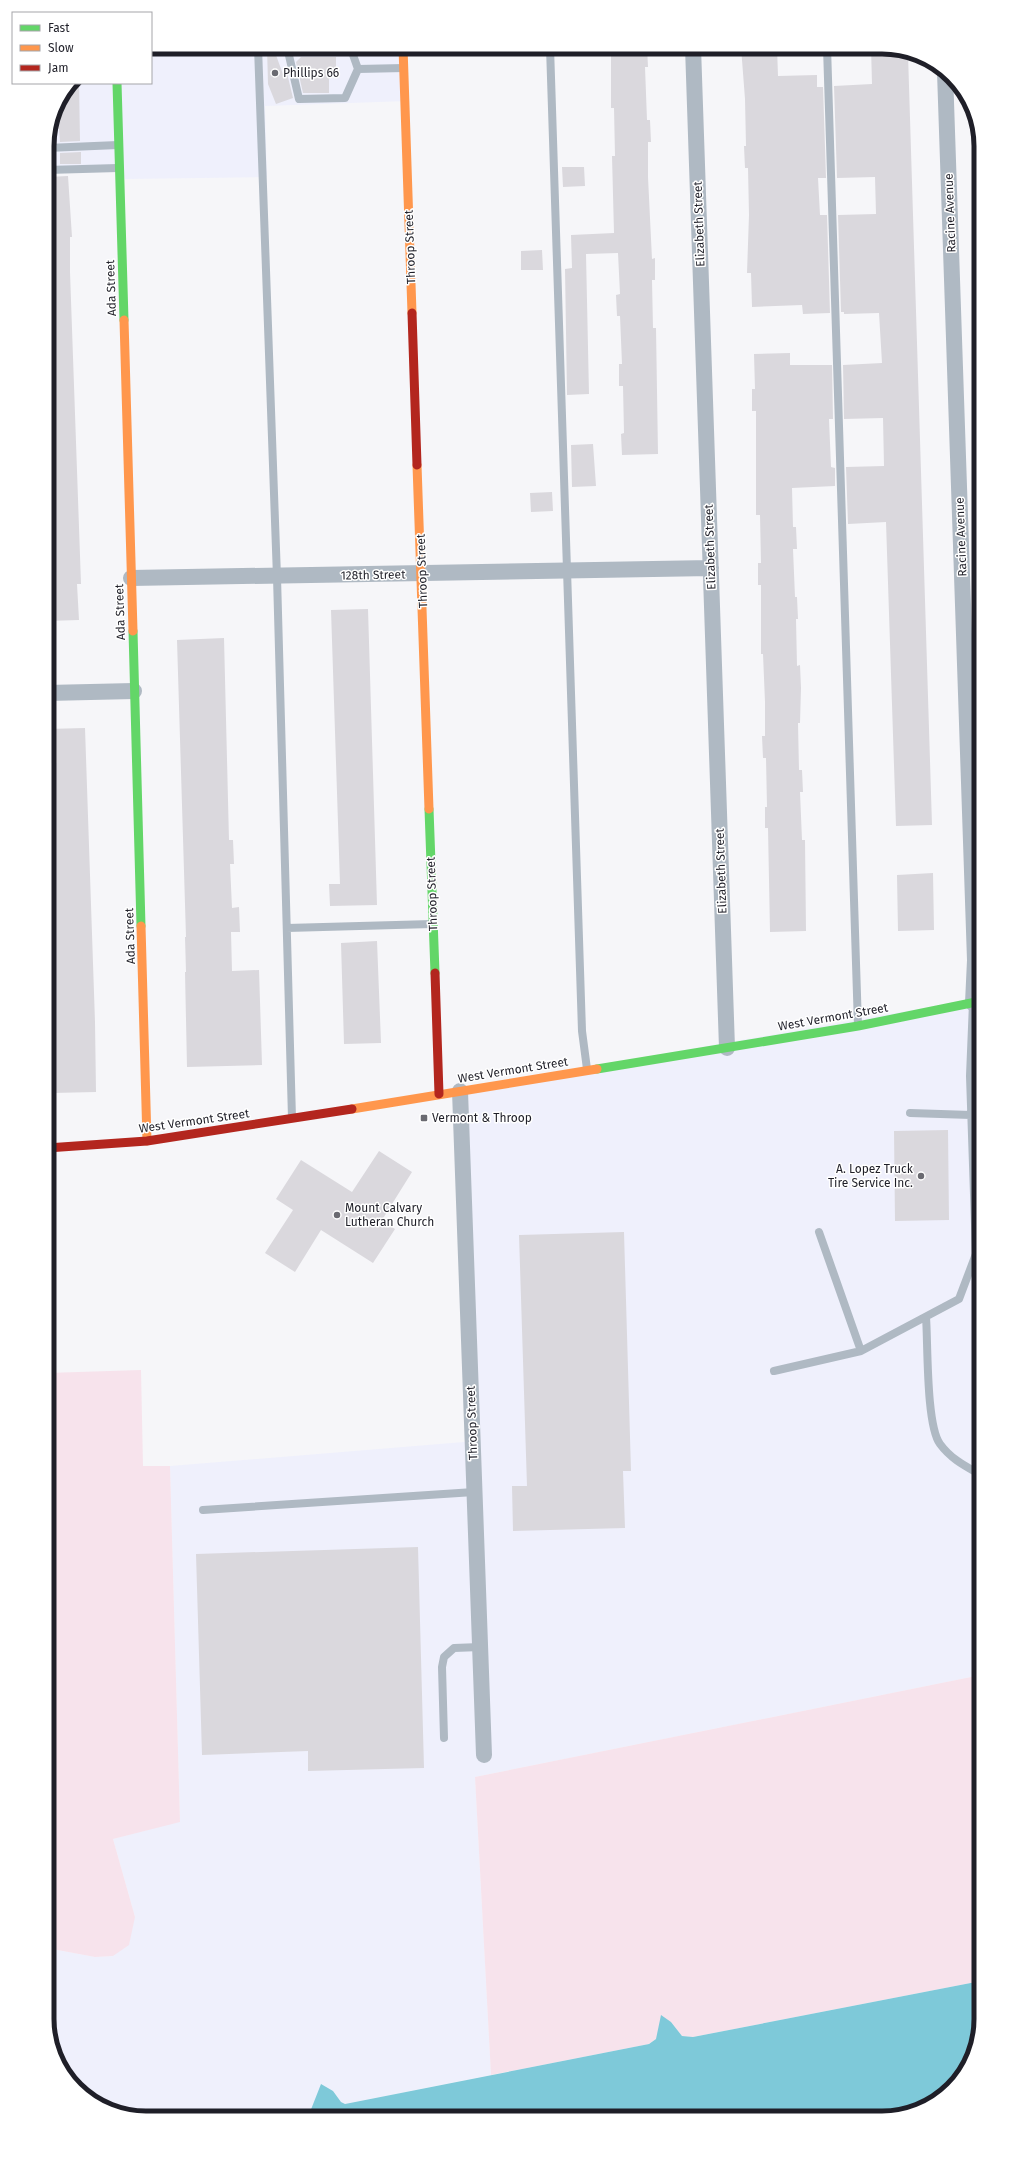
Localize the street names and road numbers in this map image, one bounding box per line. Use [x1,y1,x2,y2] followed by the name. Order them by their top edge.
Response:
[942,173,958,253] street label: Racine Avenue
[690,180,707,267] street label: Elizabeth Street
[402,209,418,284] street label: Throop Street
[103,259,119,316] street label: Ada Street
[953,497,969,577] street label: Racine Avenue
[701,503,718,590] street label: Elizabeth Street
[414,533,430,608] street label: Throop Street
[340,567,406,583] street label: 128th Street
[112,583,128,640] street label: Ada Street
[712,827,729,914] street label: Elizabeth Street
[424,856,440,931] street label: Throop Street
[122,907,138,964] street label: Ada Street
[777,1000,890,1034] street label: West Vermont Street
[457,1054,570,1086] street label: West Vermont Street
[138,1106,251,1136] street label: West Vermont Street
[464,1385,480,1460] street label: Throop Street

